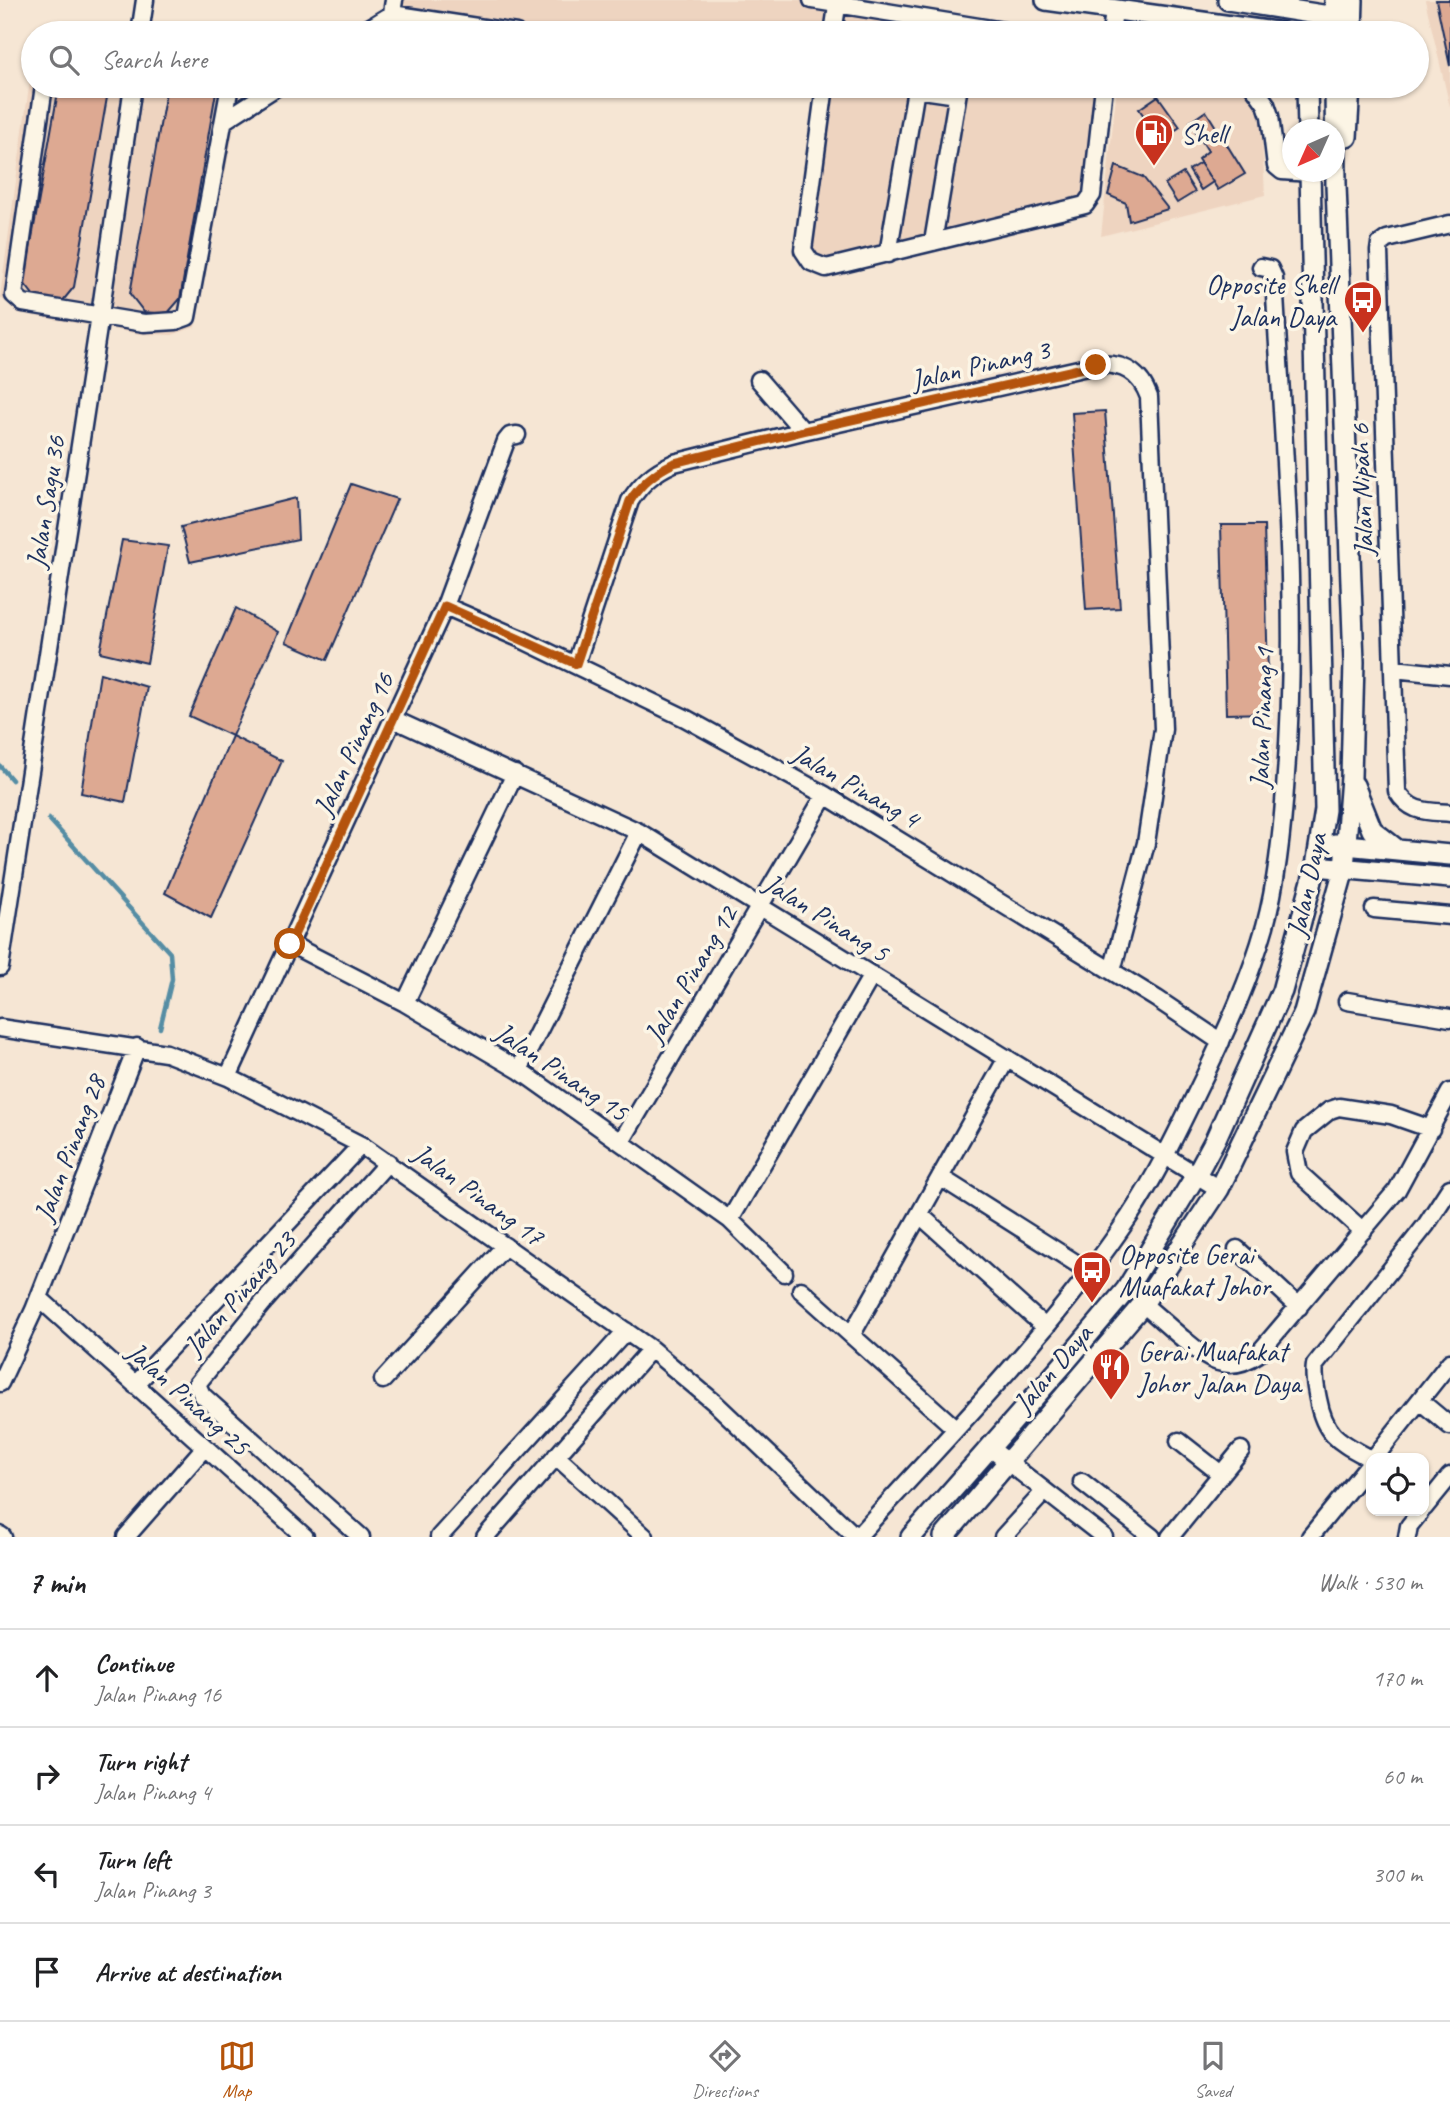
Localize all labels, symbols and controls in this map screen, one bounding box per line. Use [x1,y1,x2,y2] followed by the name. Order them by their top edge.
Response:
[21,21,1429,98] search box
[45,41,83,79] icon: search
[101,43,207,76] text: Search here
[1133,112,1175,167] fuel station icon: Shell
[1181,116,1232,151] place label: Shell
[1282,119,1345,182] north arrow
[1206,267,1341,334] place label: Opposite Shell Jalan Daya
[1342,279,1384,334] bus stop icon: Opposite Shell Jalan Daya
[905,331,1055,398] street label: Jalan Pinang 3
[1080,349,1111,380] route end
[1342,422,1381,559] street label: Jalan Nipah 6
[17,432,73,573] street label: Jalan Sagu 36
[1241,646,1281,791] street label: Jalan Pinang 1
[304,666,402,823] street label: Jalan Pinang 16
[784,734,928,837] street label: Jalan Pinang 4
[1278,828,1335,942] street label: Jalan Daya
[756,864,897,970] street label: Jalan Pinang 5
[635,897,746,1051] street label: Jalan Pinang 12
[274,928,305,959] route start
[487,1013,636,1130] street label: Jalan Pinang 15
[25,1068,114,1228] street label: Jalan Pinang 28
[405,1134,552,1255] street label: Jalan Pinang 17
[174,1222,305,1364] street label: Jalan Pinang 23
[1119,1237,1272,1304] place label: Opposite Gerai Muafakat Johor
[1071,1249,1113,1304] bus stop icon: Opposite Gerai Muafakat Johor
[1004,1315,1101,1421] street label: Jalan Daya
[118,1333,259,1464] street label: Jalan Pinang 25
[1136,1334,1303,1401] place label: Gerai Muafakat Johor Jalan Daya
[1090,1346,1132,1401] restaurant icon: Gerai Muafakat Johor Jalan Daya
[1366,1453,1429,1516] map controls
[1366,1453,1429,1516] button: locate
[28,1564,85,1602] text: 7 min
[1318,1568,1422,1597] text: Walk · 530 m
[95,1647,173,1680] text: Continue
[28,1659,66,1697] icon: ahead
[1373,1664,1422,1693] text: 170 m
[95,1680,221,1709] text: Jalan Pinang 16
[95,1745,186,1778] text: Turn right
[28,1757,66,1795] icon: right
[1383,1762,1422,1791] text: 60 m
[95,1778,211,1807] text: Jalan Pinang 4
[95,1843,170,1876] text: Turn left
[28,1855,66,1893] icon: left
[1373,1860,1422,1889] text: 300 m
[95,1876,211,1905] text: Jalan Pinang 3
[28,1953,66,1991] icon: arrive
[95,1956,281,1989] text: Arrive at destination
[218,2037,256,2103] tab: Map
[692,2037,758,2103] tab: Directions
[1194,2037,1232,2103] tab: Saved

